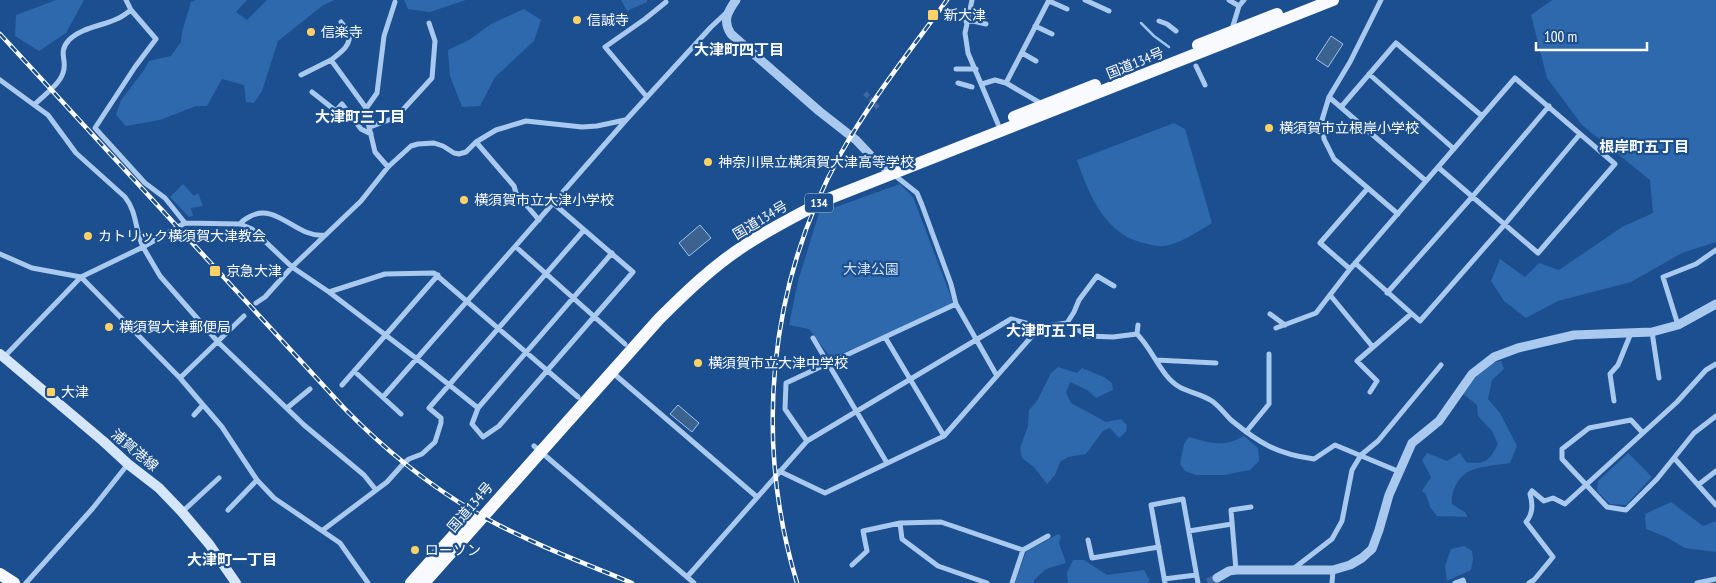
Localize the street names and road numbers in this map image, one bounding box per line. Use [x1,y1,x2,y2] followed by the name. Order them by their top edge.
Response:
[1103,43,1167,83] street label: 国道134号
[805,194,833,212] road number: 134
[729,197,791,243] street label: 国道134号
[108,425,162,475] street label: 浦賀港線
[443,478,497,536] street label: 国道134号

